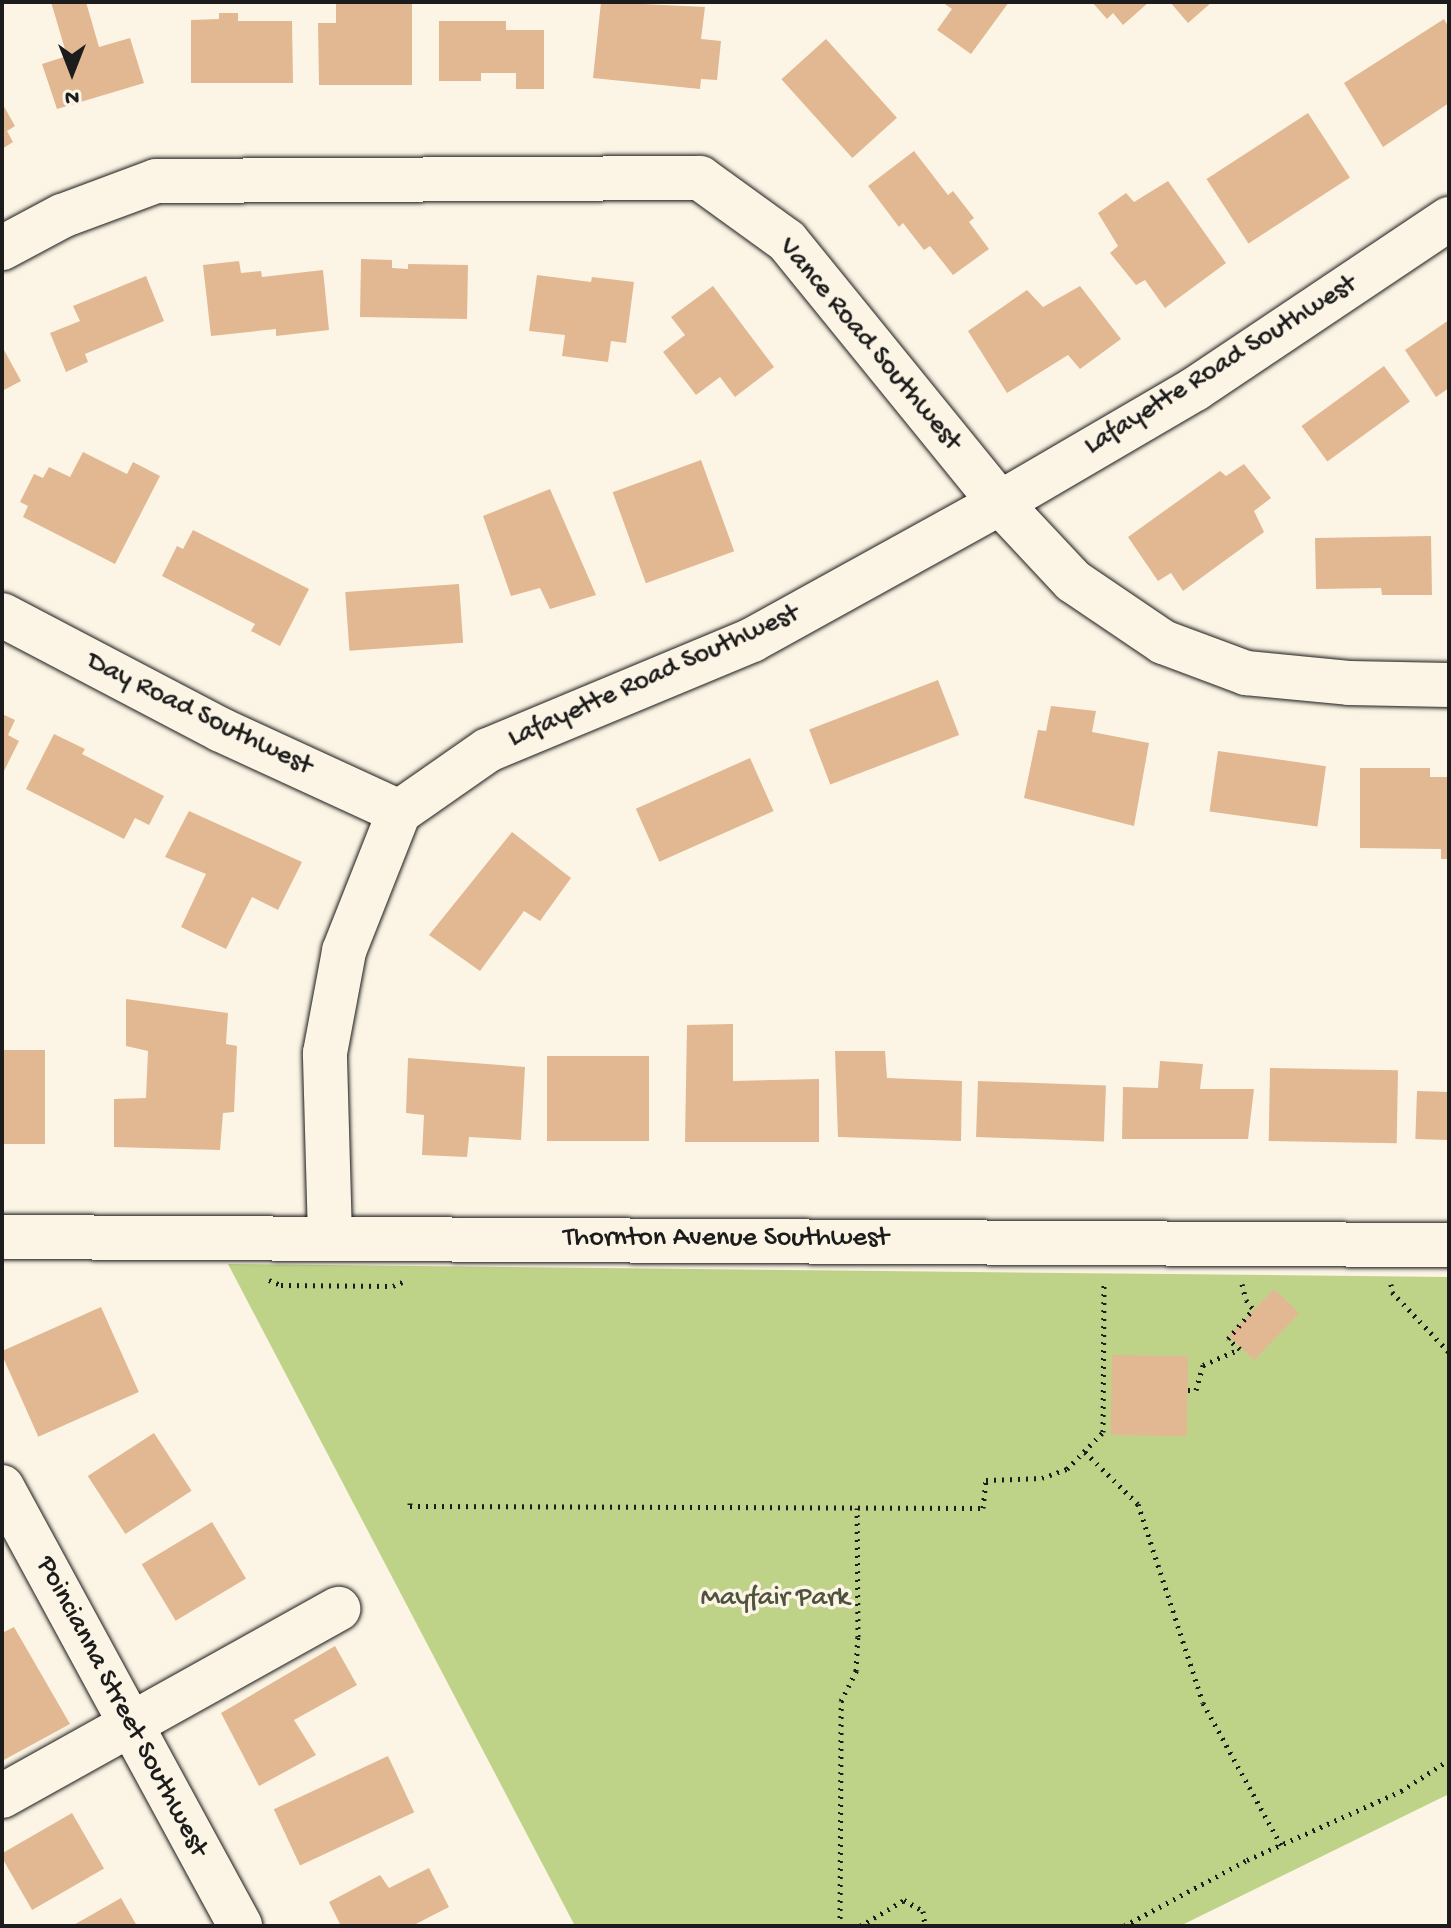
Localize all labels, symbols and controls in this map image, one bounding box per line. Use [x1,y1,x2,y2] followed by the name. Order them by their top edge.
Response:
[32,32,112,112] north arrow
[65,83,79,109] text: N
[770,232,968,458] street label: Vance Road Southwest
[1079,268,1363,464] street label: Lafayette Road Southwest
[503,598,805,756] street label: Lafayette Road Southwest
[81,646,317,784] street label: Day Road Southwest
[563,1222,889,1256] street label: Thornton Avenue Southwest
[27,1551,215,1863] street label: Poincianna Street Southwest
[701,1582,849,1616] park label: Mayfair Park

